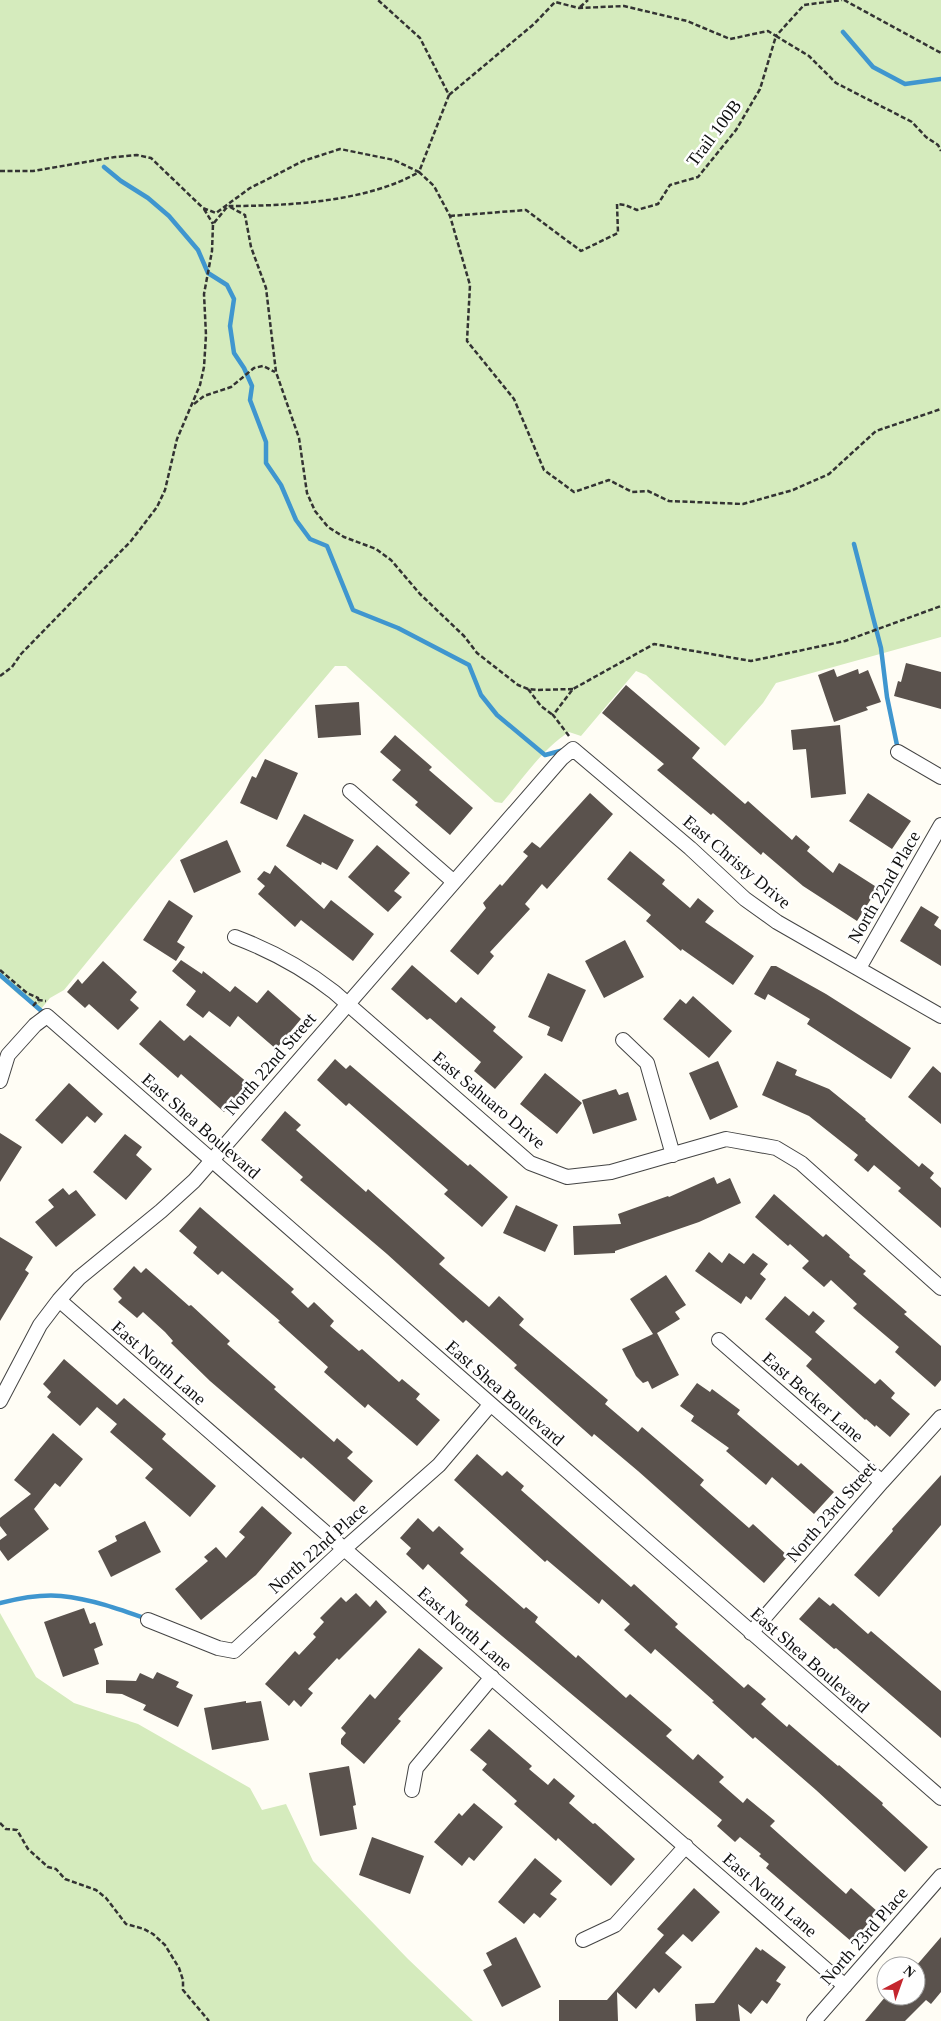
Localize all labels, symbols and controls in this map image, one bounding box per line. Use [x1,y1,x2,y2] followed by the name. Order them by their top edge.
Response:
[683,96,745,170] street label: Trail 100B
[679,811,795,913] street label: East Christy Drive
[844,827,924,947] street label: North 22nd Place
[220,1009,320,1119] street label: North 22nd Street
[429,1047,549,1153] street label: East Sahuaro Drive
[138,1069,264,1183] street label: East Shea Boulevard
[108,1317,210,1409] street label: East North Lane
[442,1336,568,1450] street label: East Shea Boulevard
[759,1348,867,1446] street label: East Becker Lane
[782,1458,880,1566] street label: North 23rd Street
[264,1498,372,1598] street label: North 22nd Place
[414,1583,516,1675] street label: East North Lane
[747,1603,873,1717] street label: East Shea Boulevard
[719,1849,821,1941] street label: East North Lane
[816,1883,912,1989] street label: North 23rd Place
[876,1956,926,2006] north arrow

